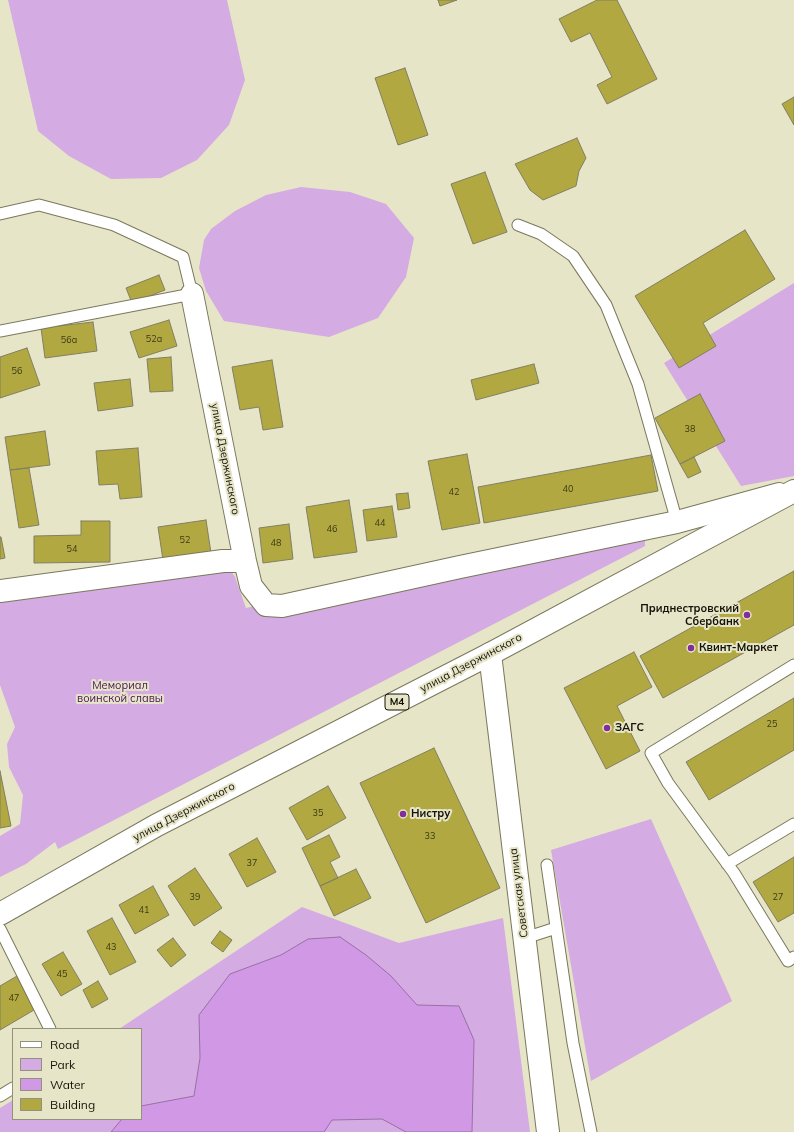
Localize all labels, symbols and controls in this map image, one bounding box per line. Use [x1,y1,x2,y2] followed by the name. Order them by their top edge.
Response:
[146,334,162,344] house number: 52а
[61,335,77,345] house number: 56а
[12,366,22,376] house number: 56
[208,402,242,516] street label: улица Дзержинского
[685,424,695,434] house number: 38
[563,484,573,494] house number: 40
[449,487,459,497] house number: 42
[375,518,385,528] house number: 44
[327,524,337,534] house number: 46
[180,535,190,545] house number: 52
[271,538,281,548] house number: 48
[67,544,77,554] house number: 54
[640,602,739,628] place label: Приднестровский Сбербанк
[742,610,752,620] marker: Приднестровский Сбербанк
[418,631,524,695] street label: улица Дзержинского
[699,641,778,655] place label: Квинт-Маркет
[686,643,696,653] marker: Квинт-Маркет
[77,679,163,705] park label: Мемориал воинской славы
[385,694,409,710] road number: M4
[767,719,777,729] house number: 25
[615,721,644,735] place label: ЗАГС
[602,723,612,733] marker: ЗАГС
[131,780,237,844] street label: улица Дзержинского
[411,807,450,821] place label: Нистру
[313,808,323,818] house number: 35
[398,809,408,819] marker: Нистру
[425,831,435,841] house number: 33
[507,847,531,939] street label: Советская улица
[247,858,257,868] house number: 37
[190,892,200,902] house number: 39
[773,892,783,902] house number: 27
[139,905,149,915] house number: 41
[106,942,116,952] house number: 43
[57,969,67,979] house number: 45
[9,993,19,1003] house number: 47
[12,1028,142,1120] legend
[50,1037,79,1052] text: Road
[50,1057,75,1072] text: Park
[50,1077,85,1092] text: Water
[50,1097,95,1112] text: Building

